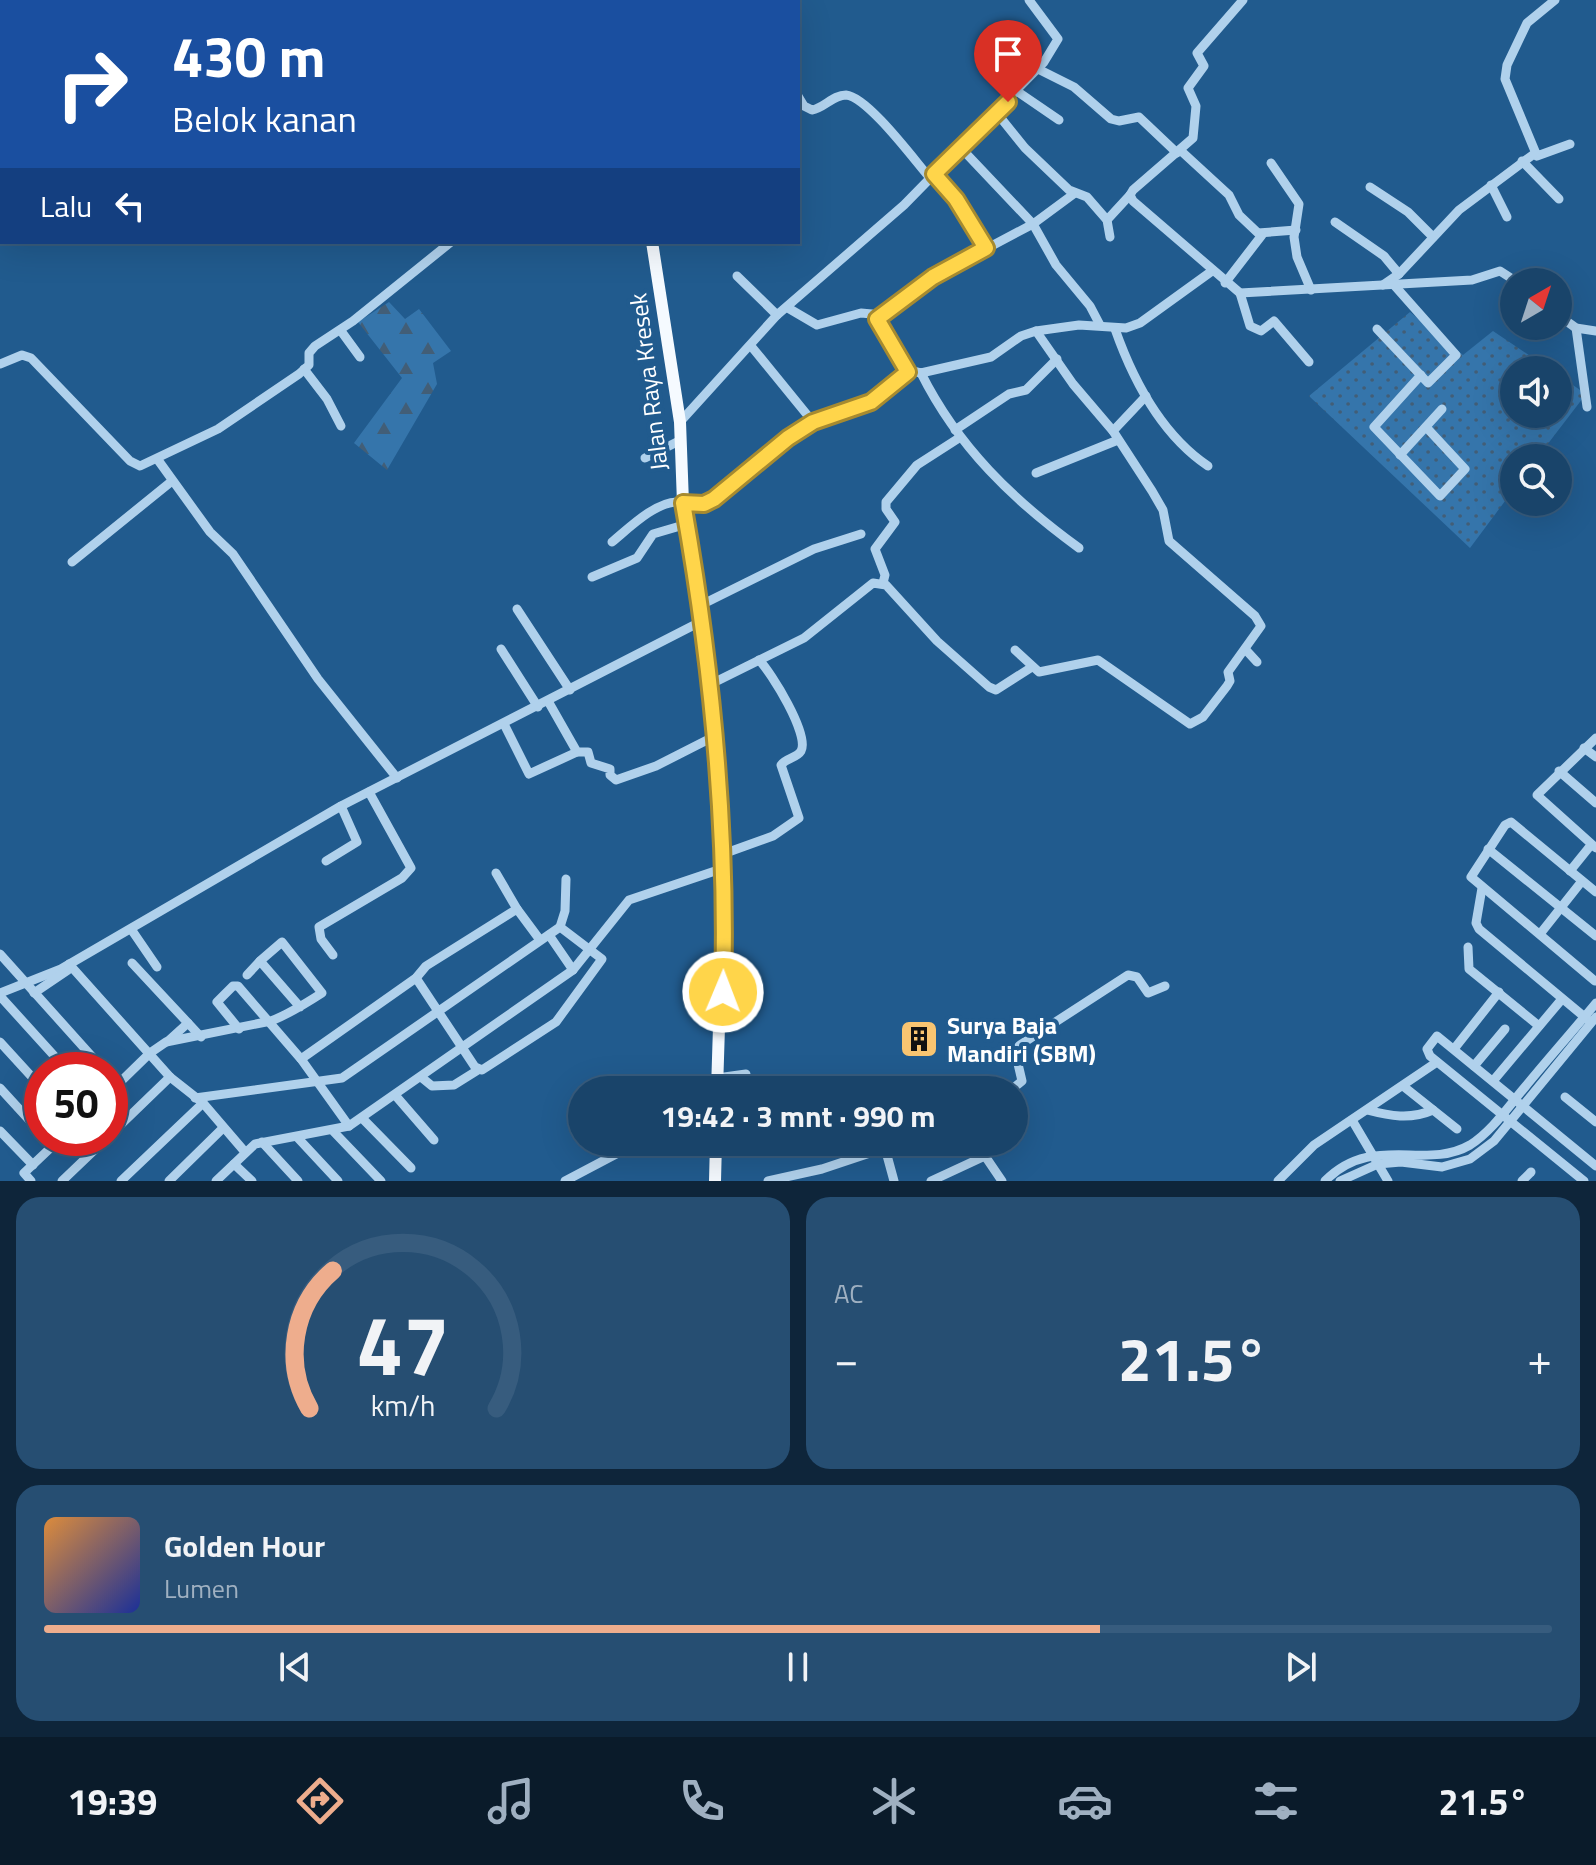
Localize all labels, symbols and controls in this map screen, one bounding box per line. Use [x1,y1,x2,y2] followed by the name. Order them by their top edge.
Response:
[172,14,325,99] text: 430 m
[974,20,1042,102] pin
[40,32,144,136] icon: right
[986,32,1030,76] icon: arrive
[172,91,357,146] text: Belok kanan
[40,183,92,229] text: Lalu
[108,184,152,228] icon: left
[1500,268,1572,340] north arrow
[1500,268,1572,516] map controls
[619,291,677,473] street label: Jalan Raya Kresek
[1500,356,1572,428] button: sound
[1500,444,1572,516] button: search
[681,950,765,1034] position arrow
[947,1007,1096,1071] place label: Surya Baja Mandiri (SBM)
[898,1018,940,1060] building icon: Surya Baja Mandiri (SBM)
[24,1052,128,1156] speed limit sign: 50
[661,1093,935,1139] text: 19:42 · 3 mnt · 990 m
[834,1274,863,1313] text: AC
[356,1281,450,1407] text: 47
[1118,1313,1268,1404] text: 21.5°
[834,1325,859,1392] text: −
[1527,1325,1552,1392] text: +
[371,1384,435,1427] text: km/h
[164,1523,325,1569] text: Golden Hour
[164,1569,239,1608] text: Lumen
[273,1645,317,1689] icon: previous
[776,1645,820,1689] icon: pause
[1279,1645,1323,1689] icon: next
[292,1773,348,1829] icon: directions
[483,1773,539,1829] icon: music
[674,1773,730,1829] icon: phone
[866,1773,922,1829] icon: climate
[1057,1773,1113,1829] icon: car
[1248,1773,1304,1829] icon: filters
[68,1774,157,1829] text: 19:39
[1439,1774,1528,1829] text: 21.5°

